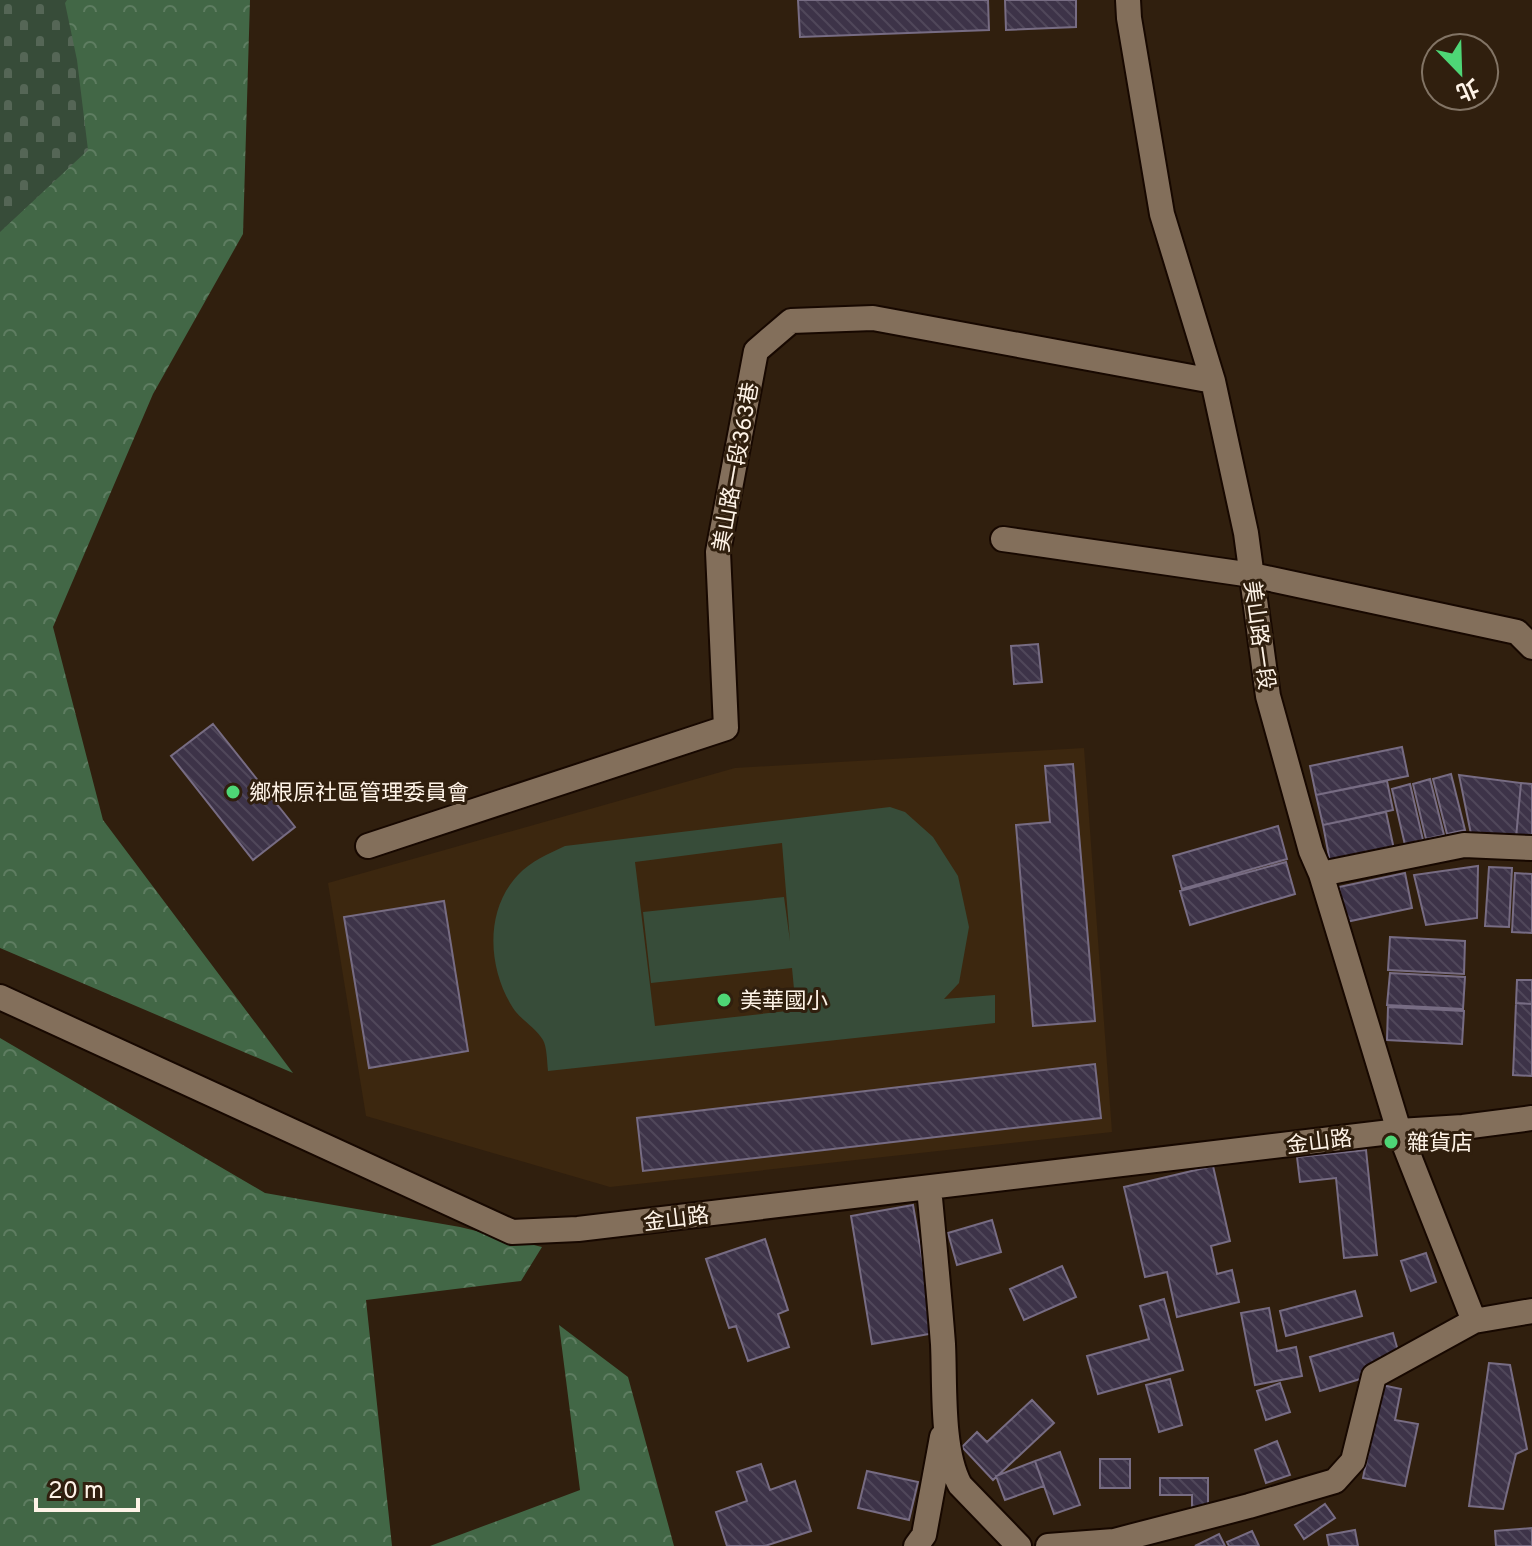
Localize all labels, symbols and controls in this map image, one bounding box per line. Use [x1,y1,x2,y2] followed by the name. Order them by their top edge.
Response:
[1420,32,1500,112] north arrow
[1451,71,1482,105] text: 北
[709,381,766,554] street label: 美山路一段363巷
[1237,579,1279,692] street label: 美山路一段
[249,781,469,808] place label: 鄉根原社區管理委員會
[224,783,242,801] marker: 鄉根原社區管理委員會
[740,989,828,1016] place label: 美華國小
[715,991,733,1009] marker: 美華國小
[1285,1126,1354,1161] street label: 金山路
[1407,1131,1473,1158] place label: 雜貨店
[1382,1133,1400,1151] marker: 雜貨店
[642,1203,711,1238] street label: 金山路
[36,1462,138,1512] scale bar
[48,1477,104,1507] text: 20 m

